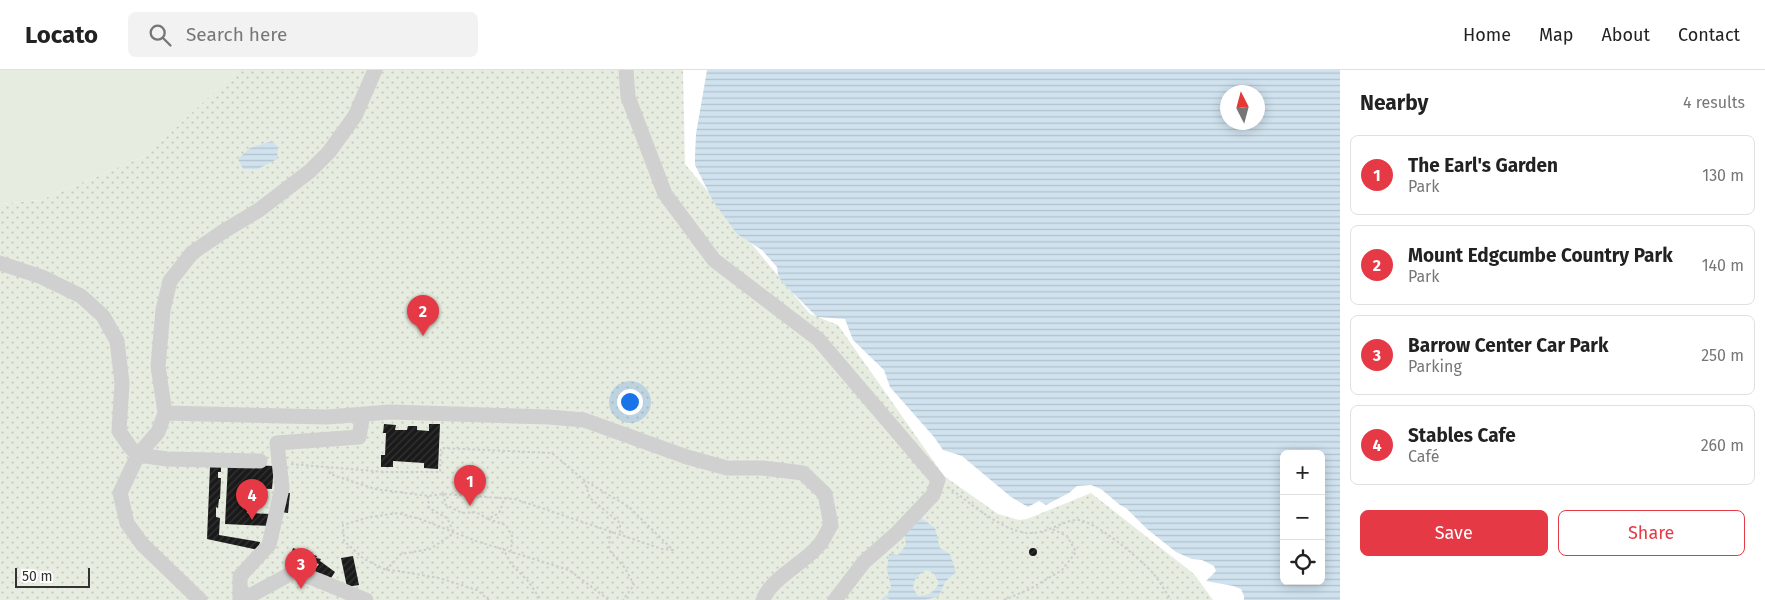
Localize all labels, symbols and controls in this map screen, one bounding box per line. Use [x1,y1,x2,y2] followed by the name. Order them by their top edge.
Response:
[128,12,478,57] search box
[25,21,98,49] text: Locato
[146,21,174,49] icon: search
[186,23,287,46] text: Search here
[1463,24,1511,46] text: Home
[1539,24,1573,46] text: Map
[1601,24,1650,46] text: About
[1678,24,1740,46] text: Contact
[1220,85,1265,130] north arrow
[1360,90,1428,116] text: Nearby
[1683,93,1745,112] text: 4 results
[1408,154,1558,177] text: The Earl's Garden
[1373,166,1381,185] text: 1
[1702,166,1744,185] text: 130 m
[1408,177,1440,196] text: Park
[1408,244,1673,267] text: Mount Edgcumbe Country Park
[1373,256,1381,275] text: 2
[1702,256,1744,275] text: 140 m
[1408,267,1440,286] text: Park
[407,295,439,336] pin: 2
[1408,334,1608,357] text: Barrow Center Car Park
[1373,346,1381,365] text: 3
[1701,346,1744,365] text: 250 m
[1408,357,1462,376] text: Parking
[617,389,643,415] your location
[1408,424,1516,447] text: Stables Cafe
[1372,436,1382,455] text: 4
[1701,436,1744,455] text: 260 m
[1408,447,1439,466] text: Café
[1280,450,1325,585] map controls
[1280,450,1325,495] button: +
[454,465,486,506] pin: 1
[236,479,268,520] pin: 4
[1280,495,1325,540] button: −
[1360,510,1548,556] button: Save
[1558,510,1745,556] button: Share
[1280,540,1325,585] button: locate
[285,548,317,589] pin: 3
[15,565,90,588] scale bar
[22,568,53,585] text: 50 m

